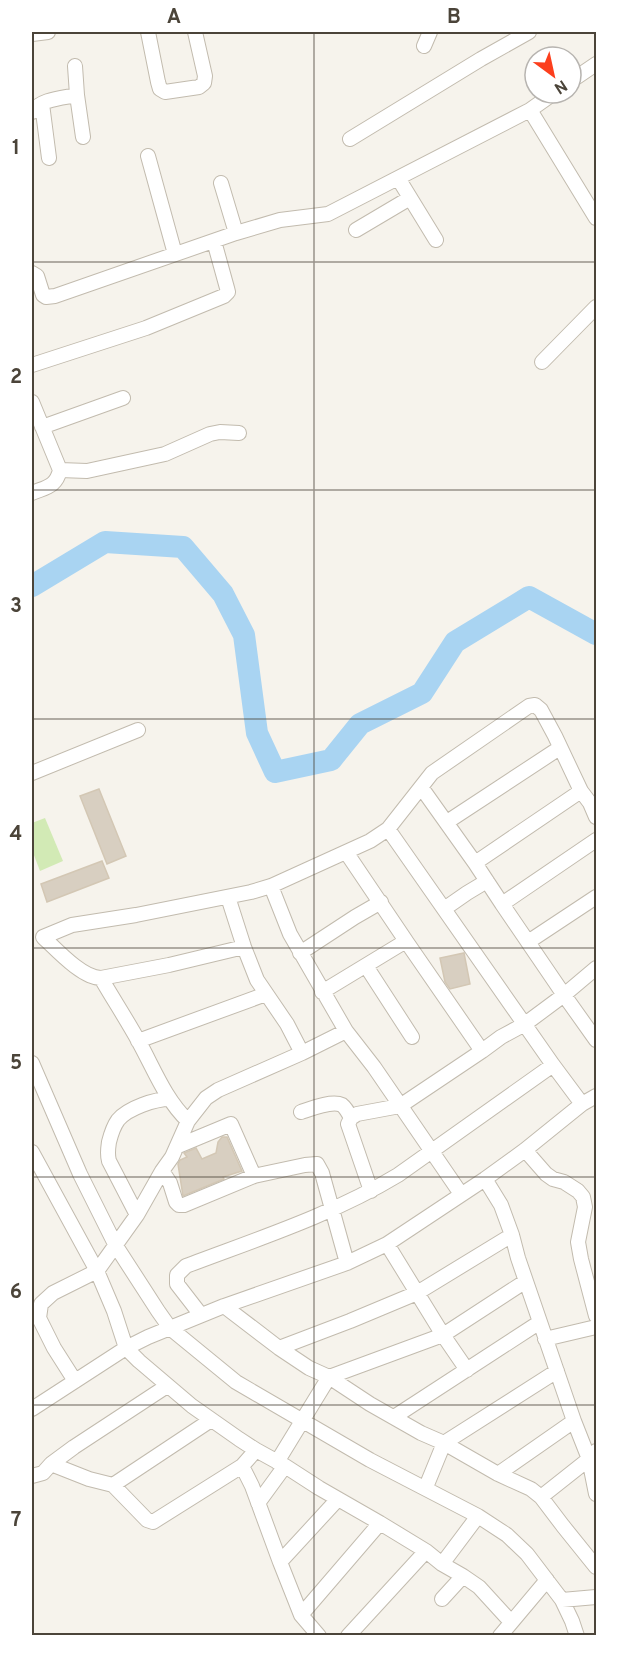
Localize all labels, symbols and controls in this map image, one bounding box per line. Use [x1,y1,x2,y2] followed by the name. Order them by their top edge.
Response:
[167,5,181,31] text: A
[447,5,461,31] text: B
[523,45,583,105] north arrow
[550,74,570,97] text: N
[12,136,20,162] text: 1
[10,365,22,391] text: 2
[10,594,22,620] text: 3
[10,822,22,848] text: 4
[10,1051,22,1077] text: 5
[10,1280,22,1306] text: 6
[11,1508,21,1534] text: 7

